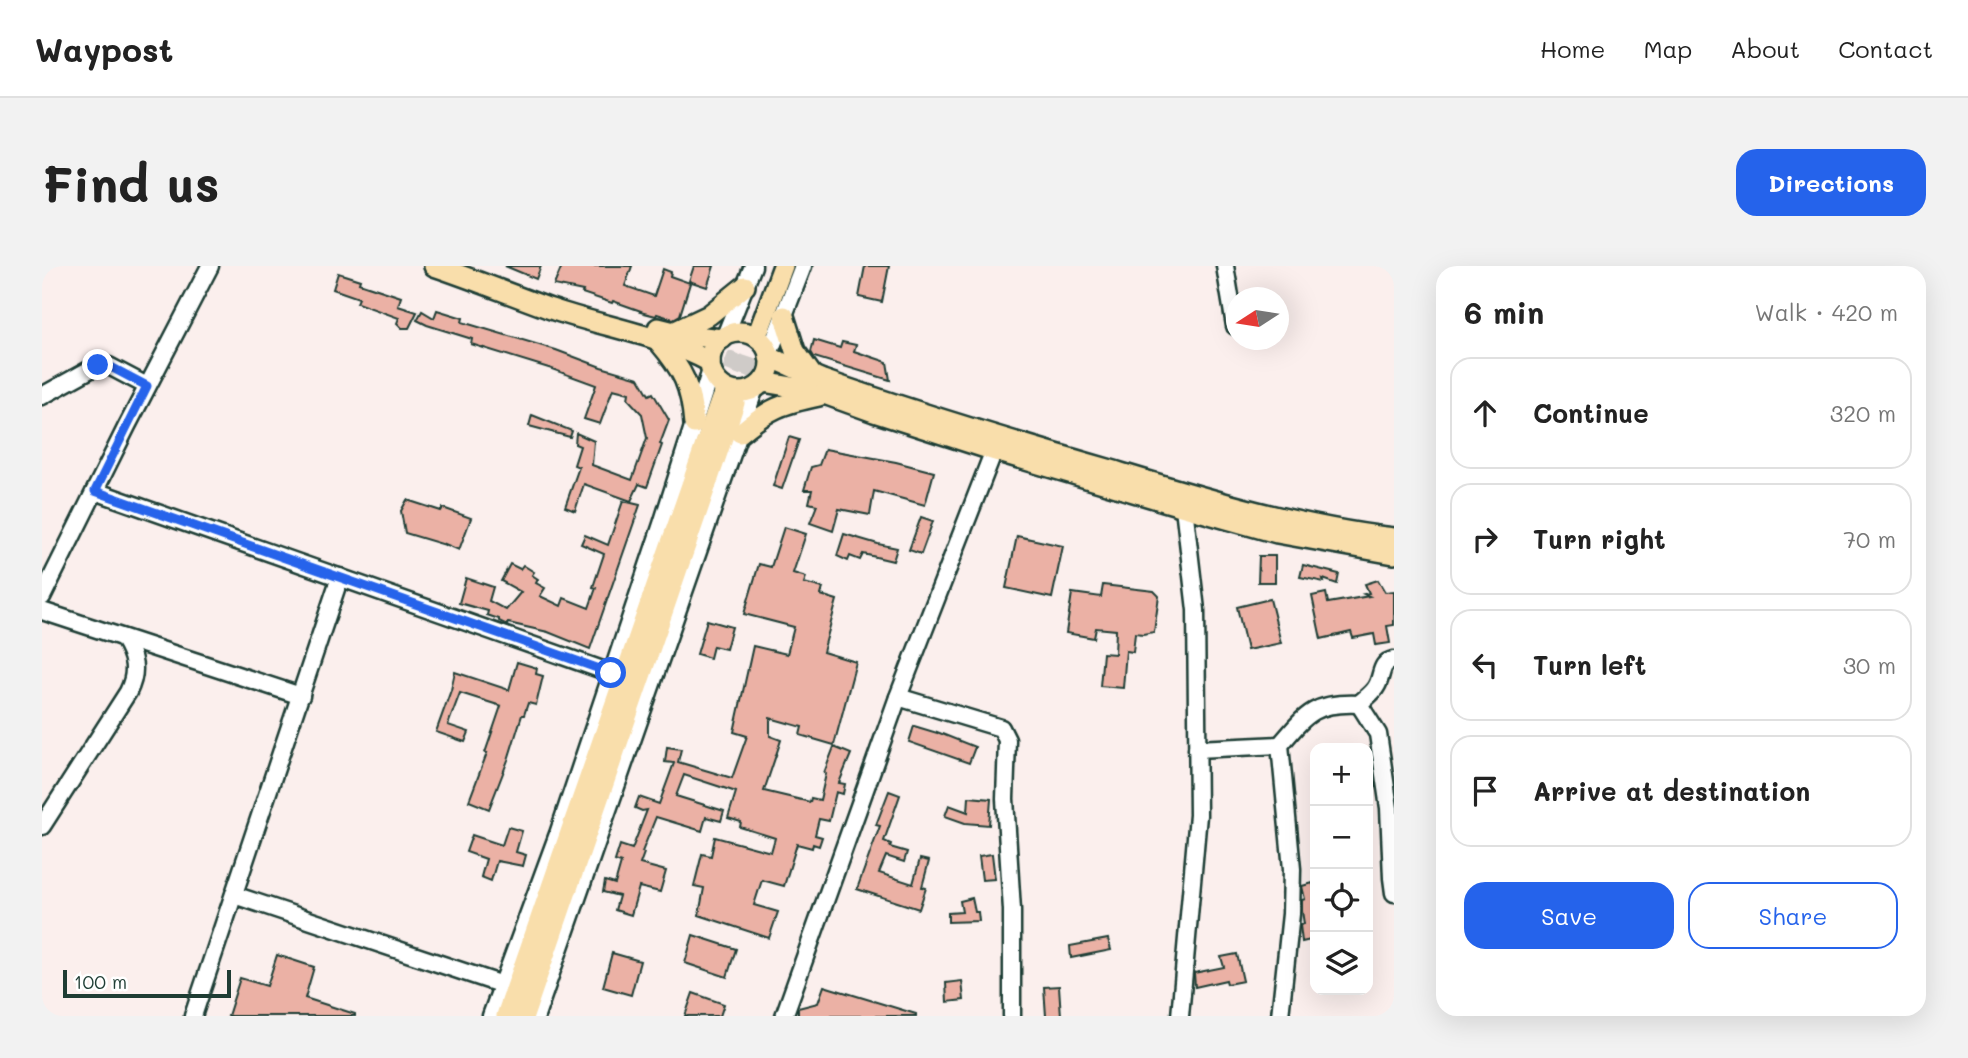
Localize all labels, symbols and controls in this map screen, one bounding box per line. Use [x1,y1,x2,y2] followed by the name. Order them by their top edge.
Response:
[35,27,173,70] text: Waypost
[1540,33,1605,64] text: Home
[1643,33,1692,64] text: Map
[1730,33,1800,64] text: About
[1838,33,1933,64] text: Contact
[1736,149,1926,216] button: Directions
[42,151,220,214] text: Find us
[1226,287,1289,350] north arrow
[1464,292,1544,332] text: 6 min
[1755,297,1898,327] text: Walk · 420 m
[82,349,113,380] route end
[1466,394,1504,432] icon: ahead
[1533,396,1649,430] text: Continue
[1830,398,1896,428] text: 320 m
[1466,520,1504,558] icon: right
[1533,522,1666,556] text: Turn right
[1843,524,1896,554] text: 70 m
[1466,646,1504,684] icon: left
[1533,648,1646,682] text: Turn left
[1843,650,1896,680] text: 30 m
[595,657,626,688] route start
[1310,743,1373,995] map controls
[1310,743,1373,806] button: +
[1466,772,1504,810] icon: arrive
[1533,774,1810,808] text: Arrive at destination
[1310,806,1373,869] button: −
[1310,869,1373,932] button: locate
[1464,882,1674,949] button: Save
[1688,882,1898,949] button: Share
[1310,932,1373,995] button: layers
[63,967,231,999] scale bar
[74,969,127,994] text: 100 m

